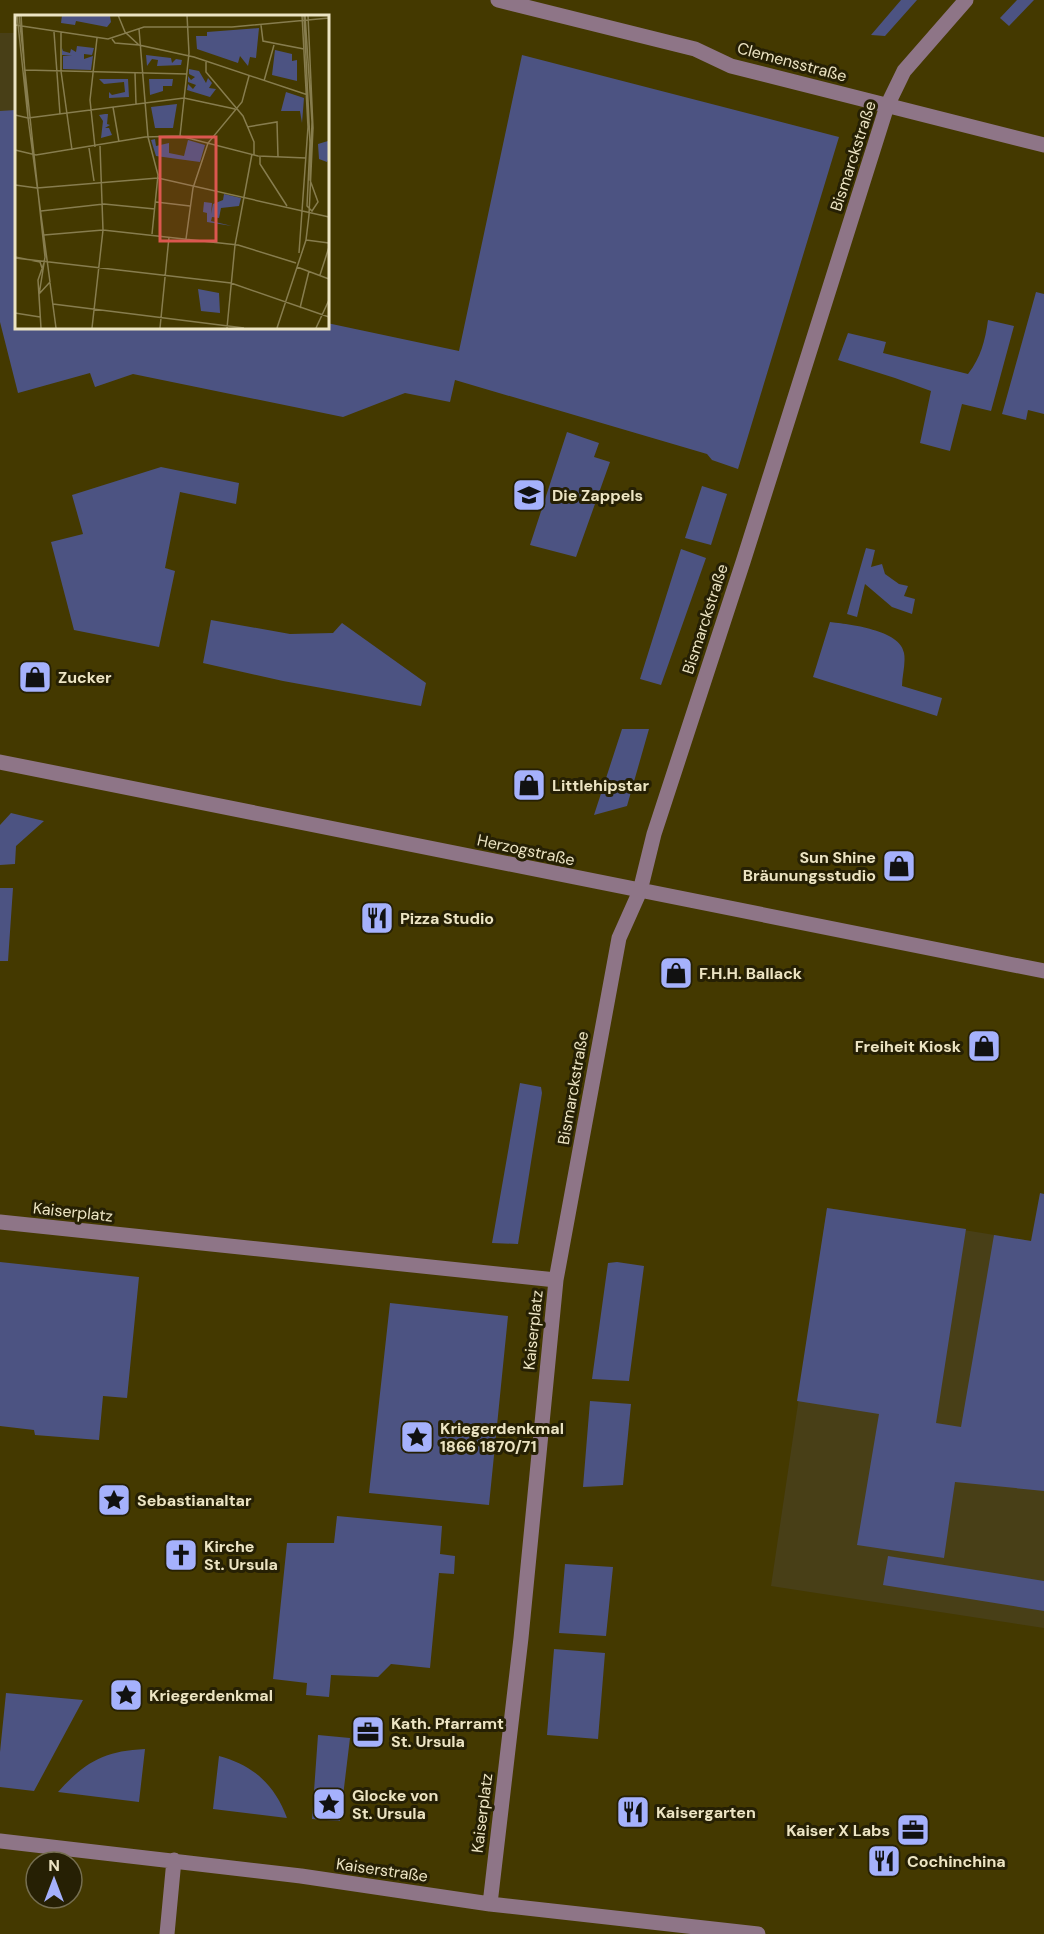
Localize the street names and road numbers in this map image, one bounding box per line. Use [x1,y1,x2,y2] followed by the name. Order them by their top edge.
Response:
[735,37,849,87] street label: Clemensstraße
[825,98,881,214] street label: Bismarckstraße
[677,561,733,677] street label: Bismarckstraße
[475,829,577,871] street label: Herzogstraße
[553,1030,593,1146] street label: Bismarckstraße
[32,1197,114,1227] street label: Kaiserplatz
[518,1289,548,1371] street label: Kaiserplatz
[467,1772,497,1854] street label: Kaiserplatz
[335,1853,429,1887] street label: Kaiserstraße

